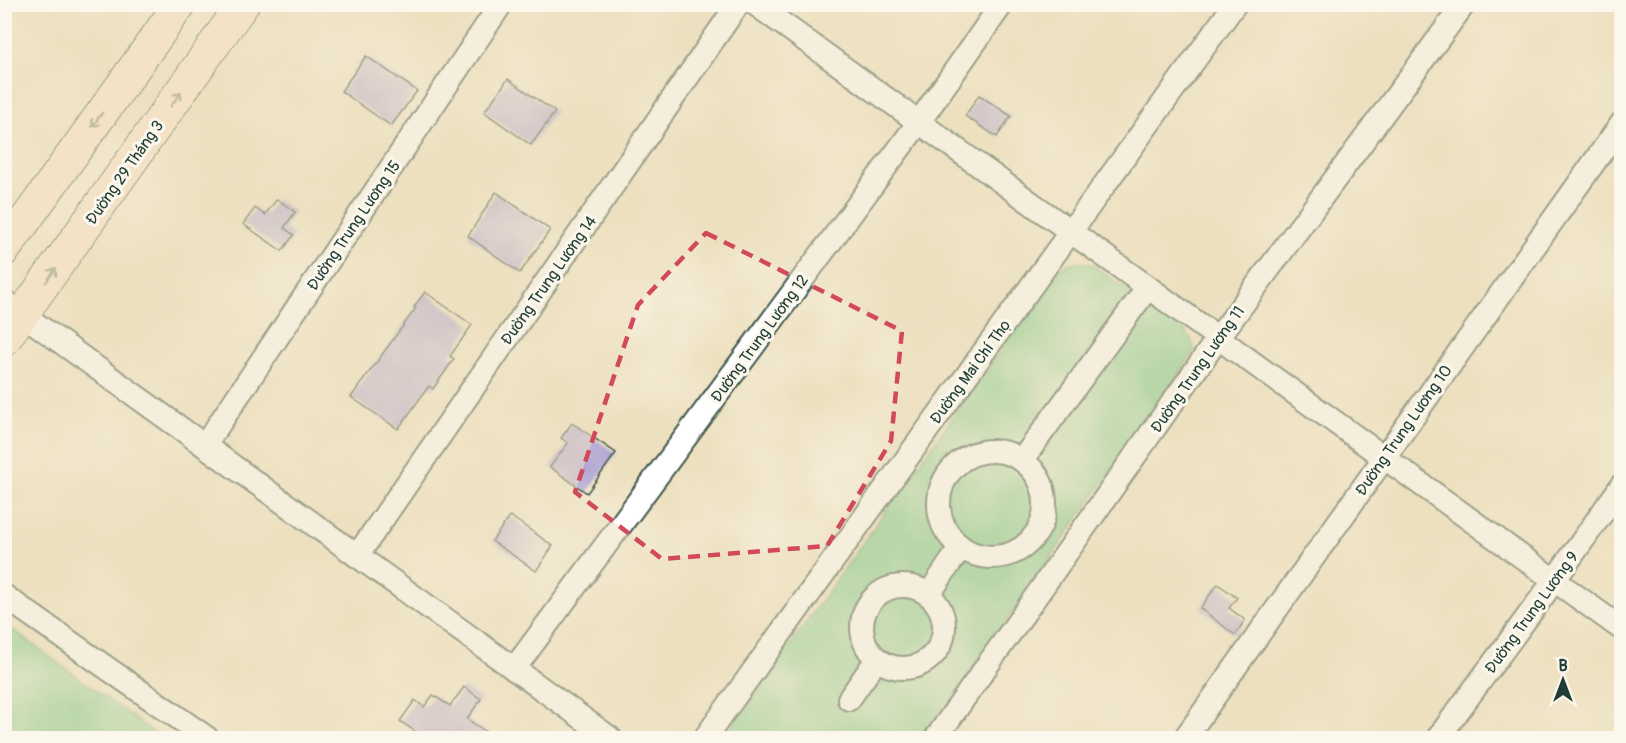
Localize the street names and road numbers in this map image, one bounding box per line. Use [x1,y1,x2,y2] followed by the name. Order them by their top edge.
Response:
[81,117,168,229] street label: Đường 29 Tháng 3
[303,157,405,295] street label: Đường Trung Lương 15
[497,212,601,349] street label: Đường Trung Lương 14
[707,271,813,406] street label: Đường Trung Lương 12
[1146,302,1249,437] street label: Đường Trung Lương 11
[926,315,1016,428] street label: Đường Mai Chí Thọ
[1351,361,1457,500] street label: Đường Trung Lương 10
[1481,548,1583,678] street label: Đường Trung Lương 9

